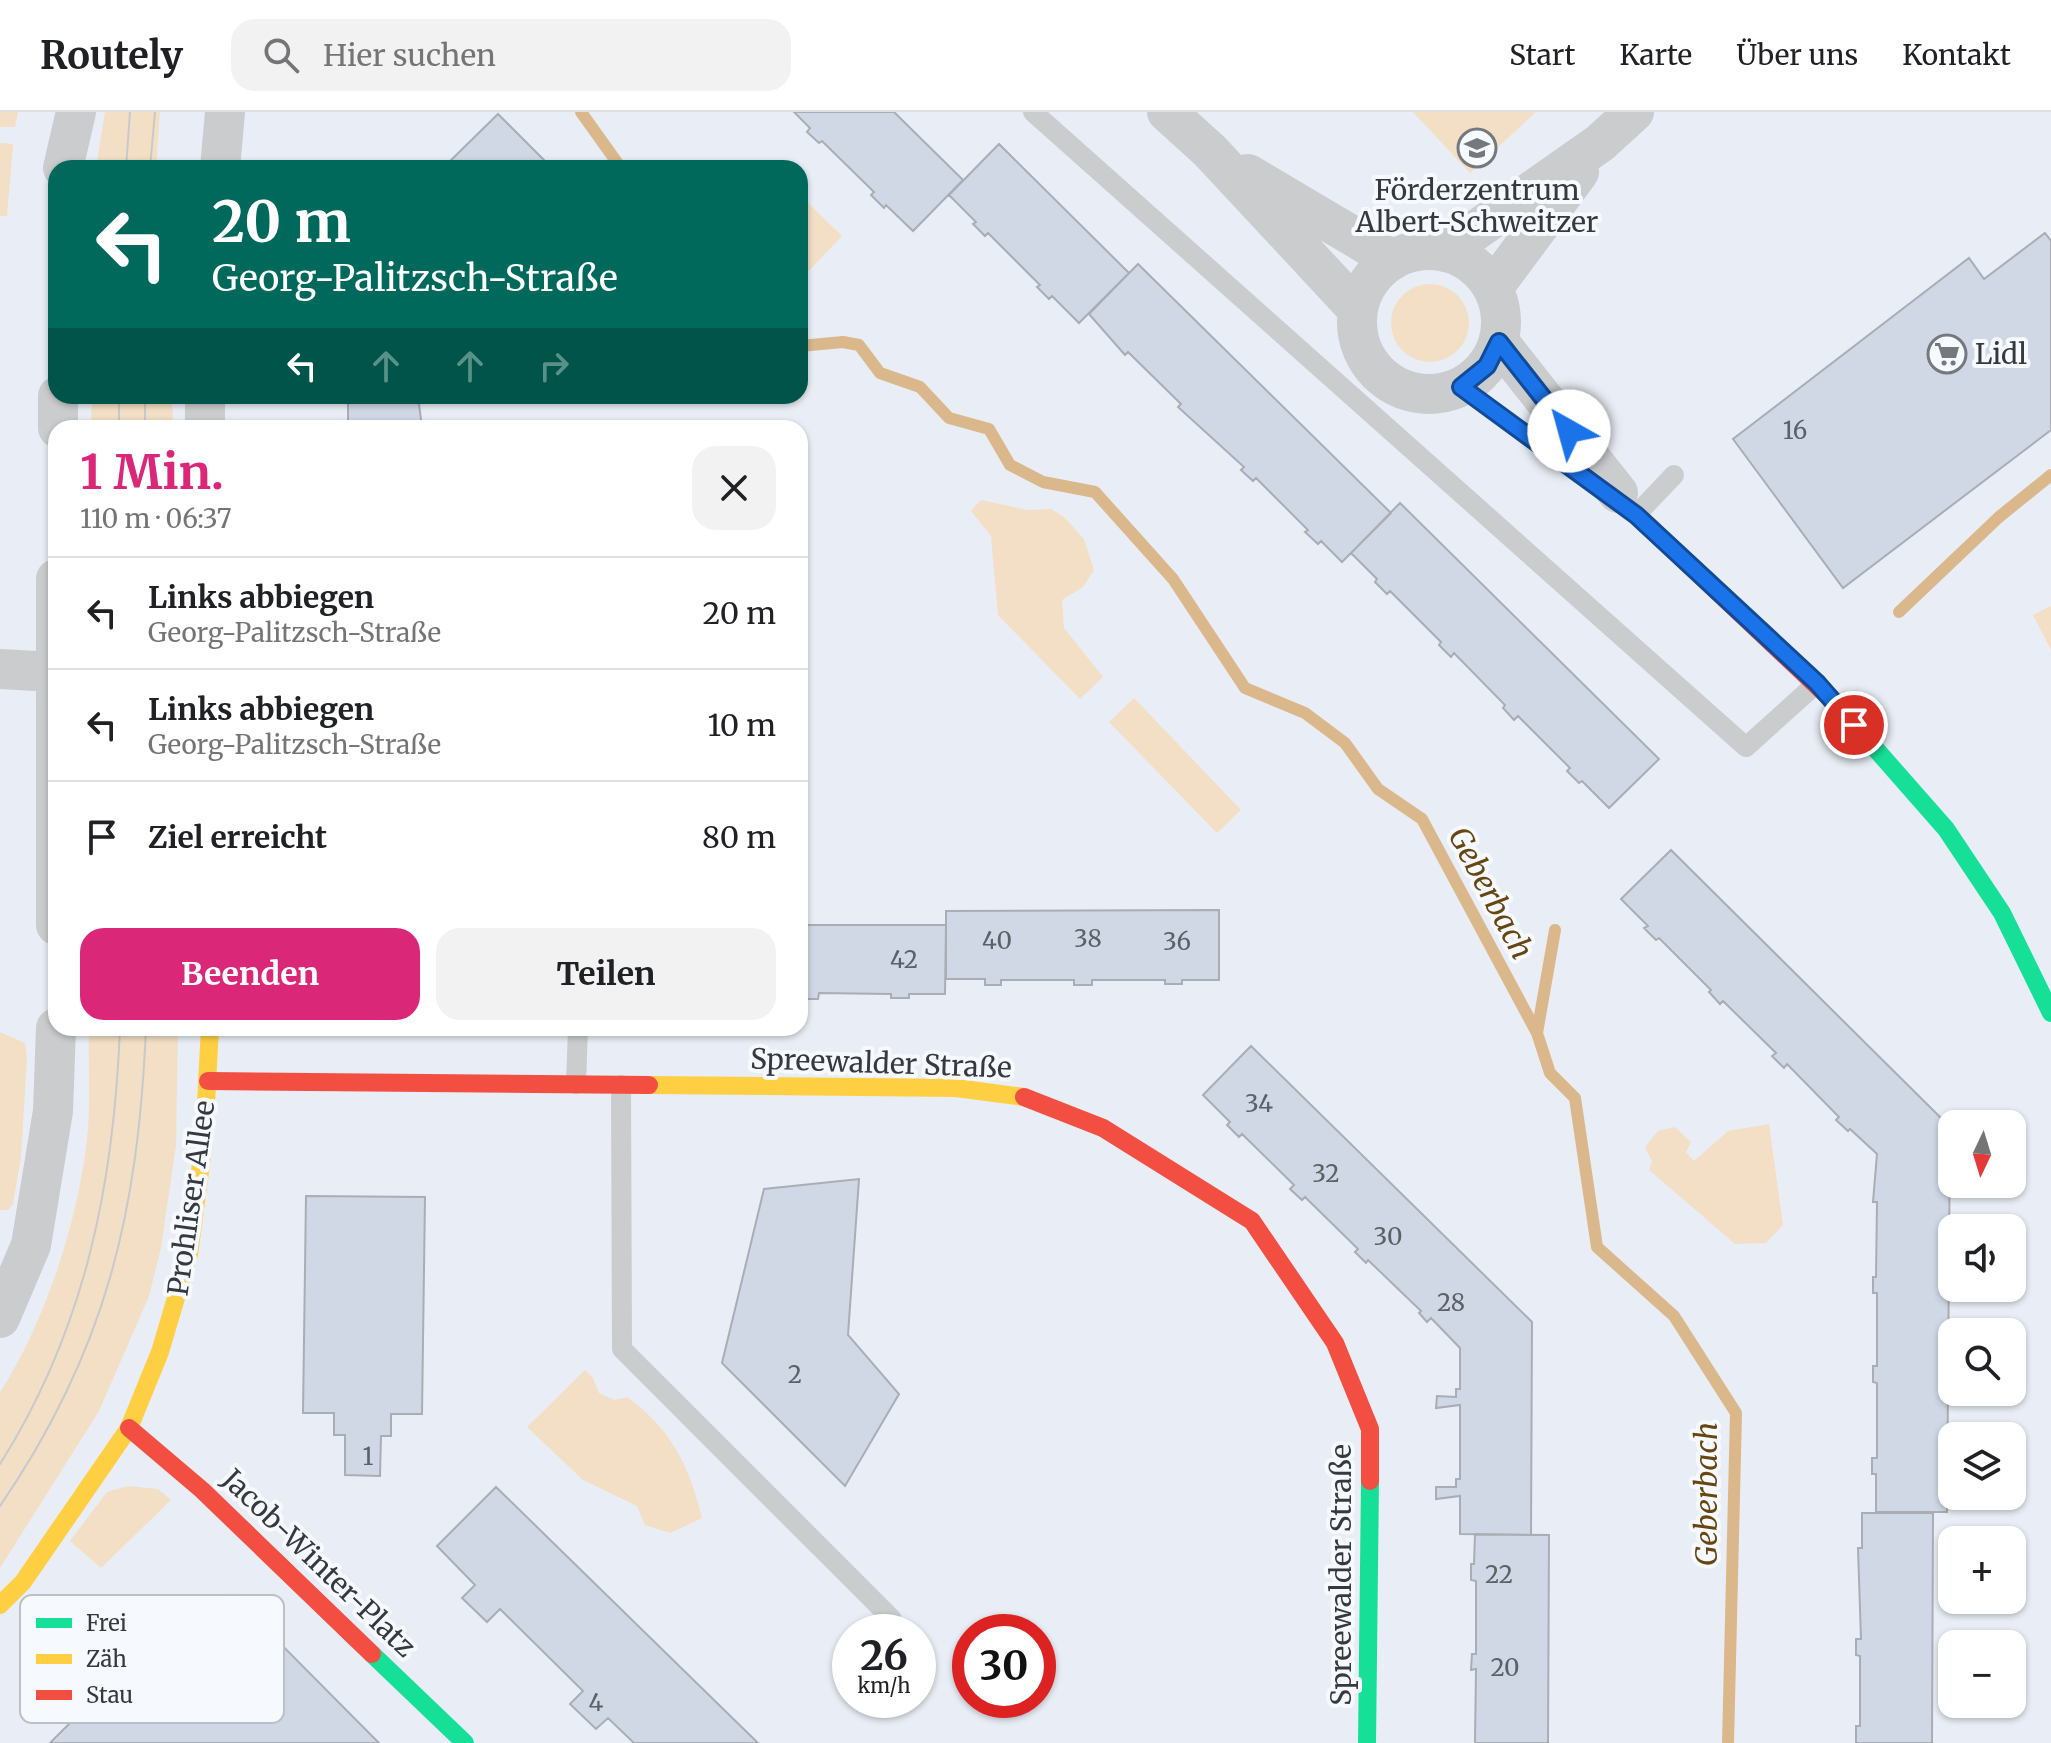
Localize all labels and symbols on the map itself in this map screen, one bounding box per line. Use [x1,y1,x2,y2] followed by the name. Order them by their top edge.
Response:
[1456,127,1498,169] school or university icon: Förderzentrum Albert-Schweitzer
[1355,172,1598,240] place label: Förderzentrum Albert-Schweitzer
[1926,333,1968,375] supermarket icon: Lidl
[1975,336,2027,372] place label: Lidl
[1527,389,1611,473] position arrow
[1783,415,1807,446] house number: 16
[1820,691,1888,759] pin
[1440,820,1542,966] water label: Geberbach
[1074,923,1102,954] house number: 38
[982,925,1012,956] house number: 40
[1163,926,1191,957] house number: 36
[890,944,918,975] house number: 42
[750,1040,1012,1086] street label: Spreewalder Straße
[1245,1088,1273,1119] house number: 34
[159,1098,223,1298] street label: Prohliser Allee
[1938,1110,2026,1198] north arrow
[1312,1158,1340,1189] house number: 32
[1374,1221,1402,1252] house number: 30
[1437,1287,1465,1318] house number: 28
[788,1359,802,1390] house number: 2
[1687,1422,1725,1566] water label: Geberbach
[363,1441,374,1472] house number: 1
[1323,1444,1359,1706] street label: Spreewalder Straße
[214,1461,423,1665] street label: Jacob-Winter-Platz
[1485,1559,1513,1590] house number: 22
[20,1595,284,1723] legend
[86,1609,127,1637] text: Frei
[952,1614,1056,1718] speed limit sign: 30
[86,1645,127,1673] text: Zäh
[1490,1652,1520,1683] house number: 20
[86,1681,133,1709] text: Stau
[589,1687,604,1718] house number: 4

